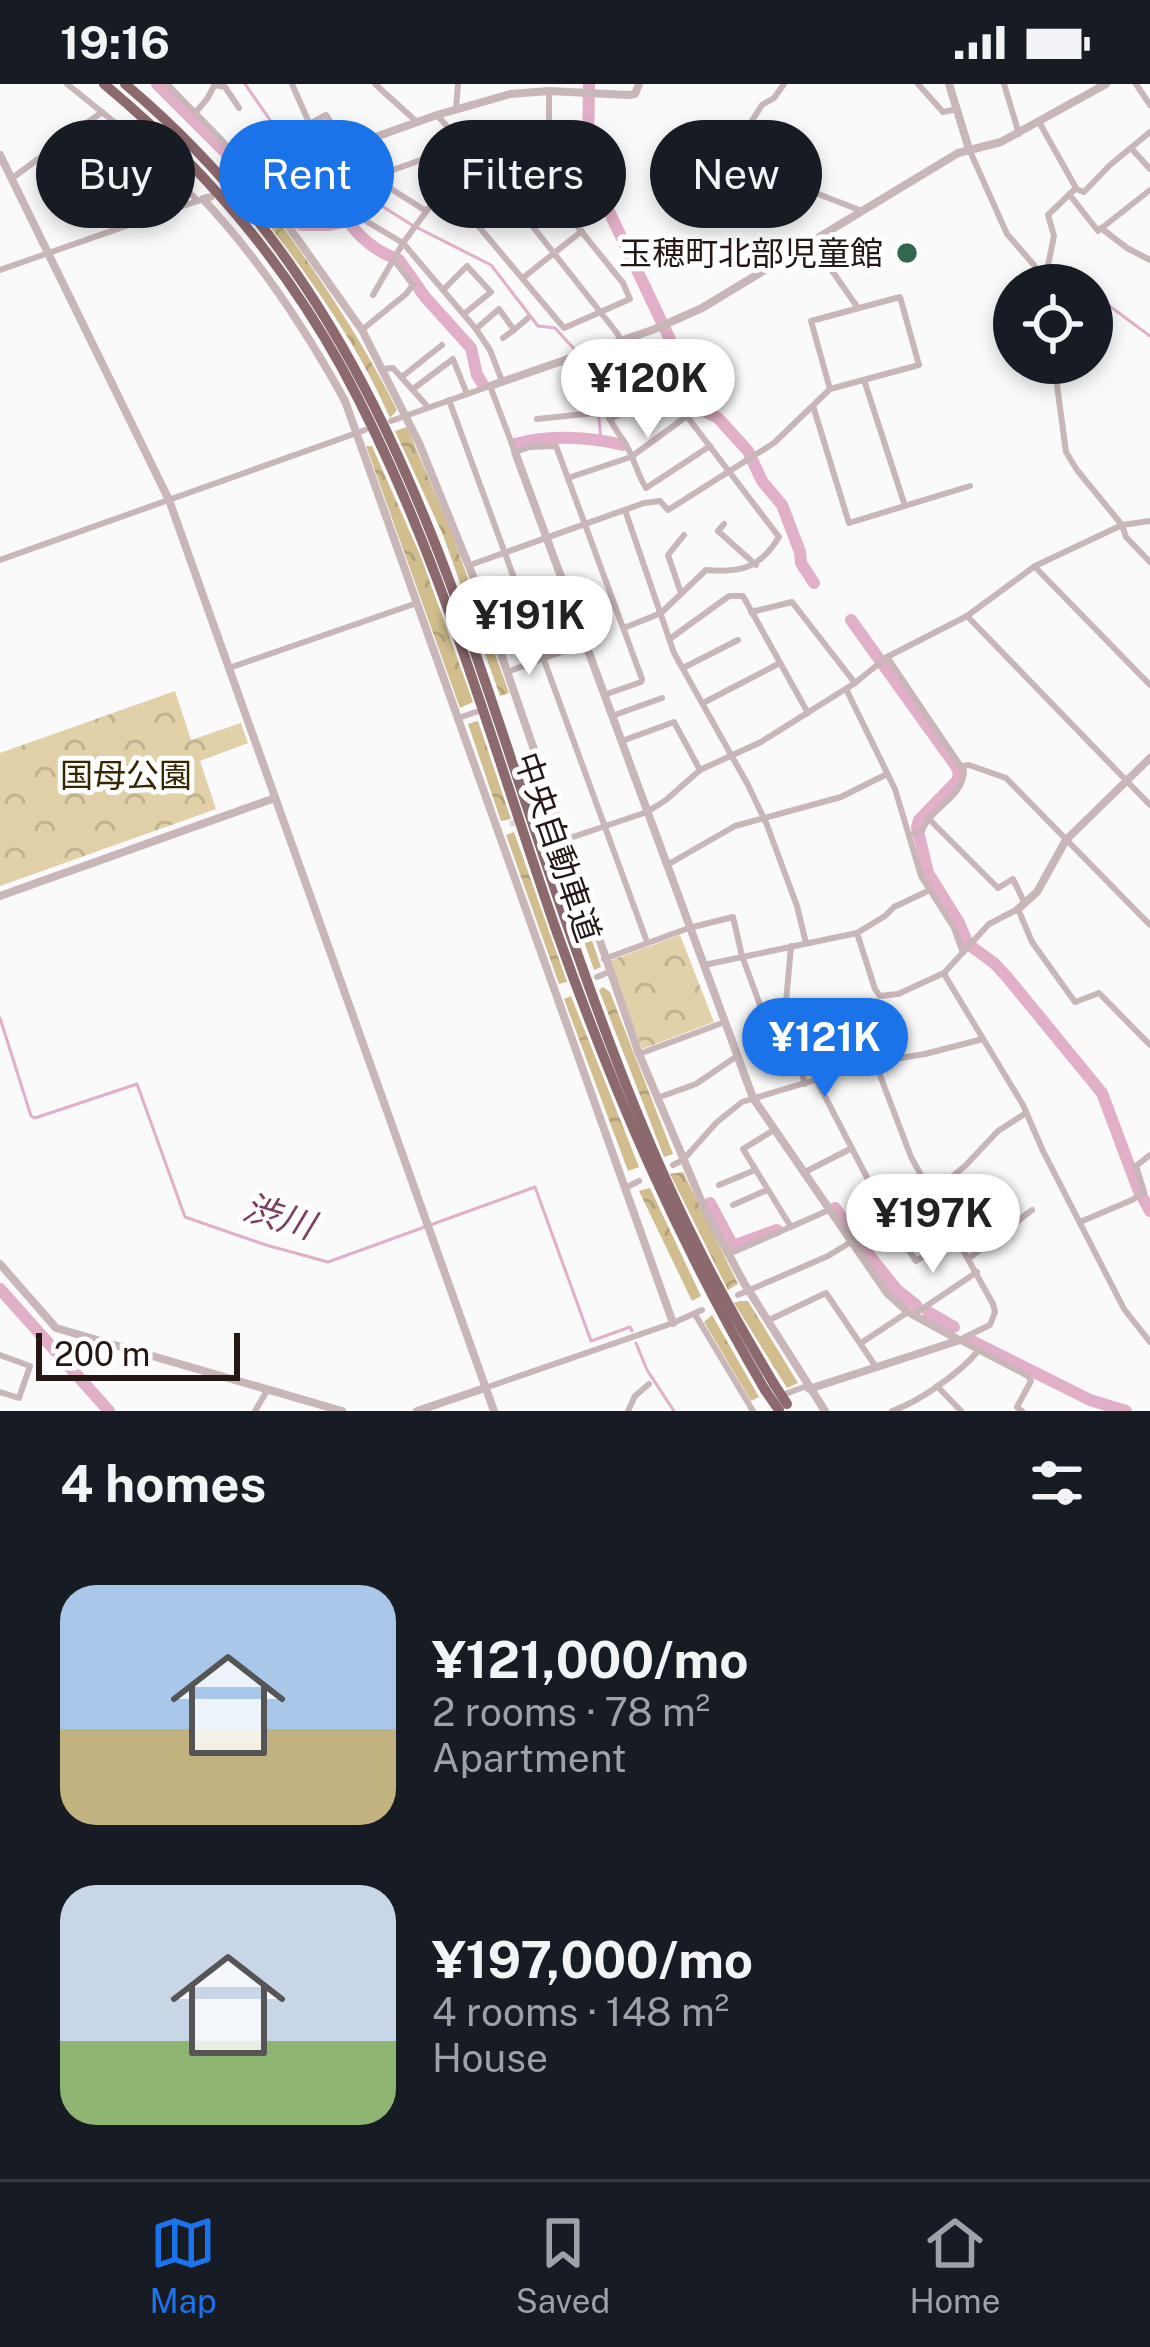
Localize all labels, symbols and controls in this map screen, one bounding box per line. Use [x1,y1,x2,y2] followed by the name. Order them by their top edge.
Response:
[60,16,170,69] text: 19:16
[36,120,195,228] chip: Buy
[219,120,394,228] chip: Rent
[418,120,626,228] chip: Filters
[650,120,822,228] chip: New
[619,234,883,272] place label: 玉穂町北部児童館
[894,240,920,266] marker: 玉穂町北部児童館
[993,264,1113,384] map controls
[993,264,1113,384] button: locate
[564,339,732,441] pin: ¥120K
[588,355,708,401] text: ¥120K
[445,576,613,678] pin: ¥191K
[473,592,585,638] text: ¥191K
[508,747,608,947] street label: 中央自動車道
[60,756,192,794] park label: 国母公園
[741,998,909,1100] pin: ¥121K
[769,1014,881,1060] text: ¥121K
[849,1174,1017,1276] pin: ¥197K
[238,1185,323,1248] water label: 渋川
[873,1190,993,1236] text: ¥197K
[36,1327,240,1380] scale bar
[54,1335,150,1373] text: 200 m
[1024,1450,1090,1516] icon: filters
[60,1454,266,1513] text: 4 homes
[432,1630,749,1689] text: ¥121,000/mo
[156,1633,300,1777] icon: home
[432,1689,710,1735] text: 2 rooms · 78 m²
[432,1735,627,1781] text: Apartment
[432,1930,753,1989] text: ¥197,000/mo
[156,1933,300,2077] icon: home
[432,1989,729,2035] text: 4 rooms · 148 m²
[432,2035,548,2081] text: House
[150,2210,217,2320] tab: Map
[516,2210,610,2320] tab: Saved
[909,2210,1000,2320] tab: Home

